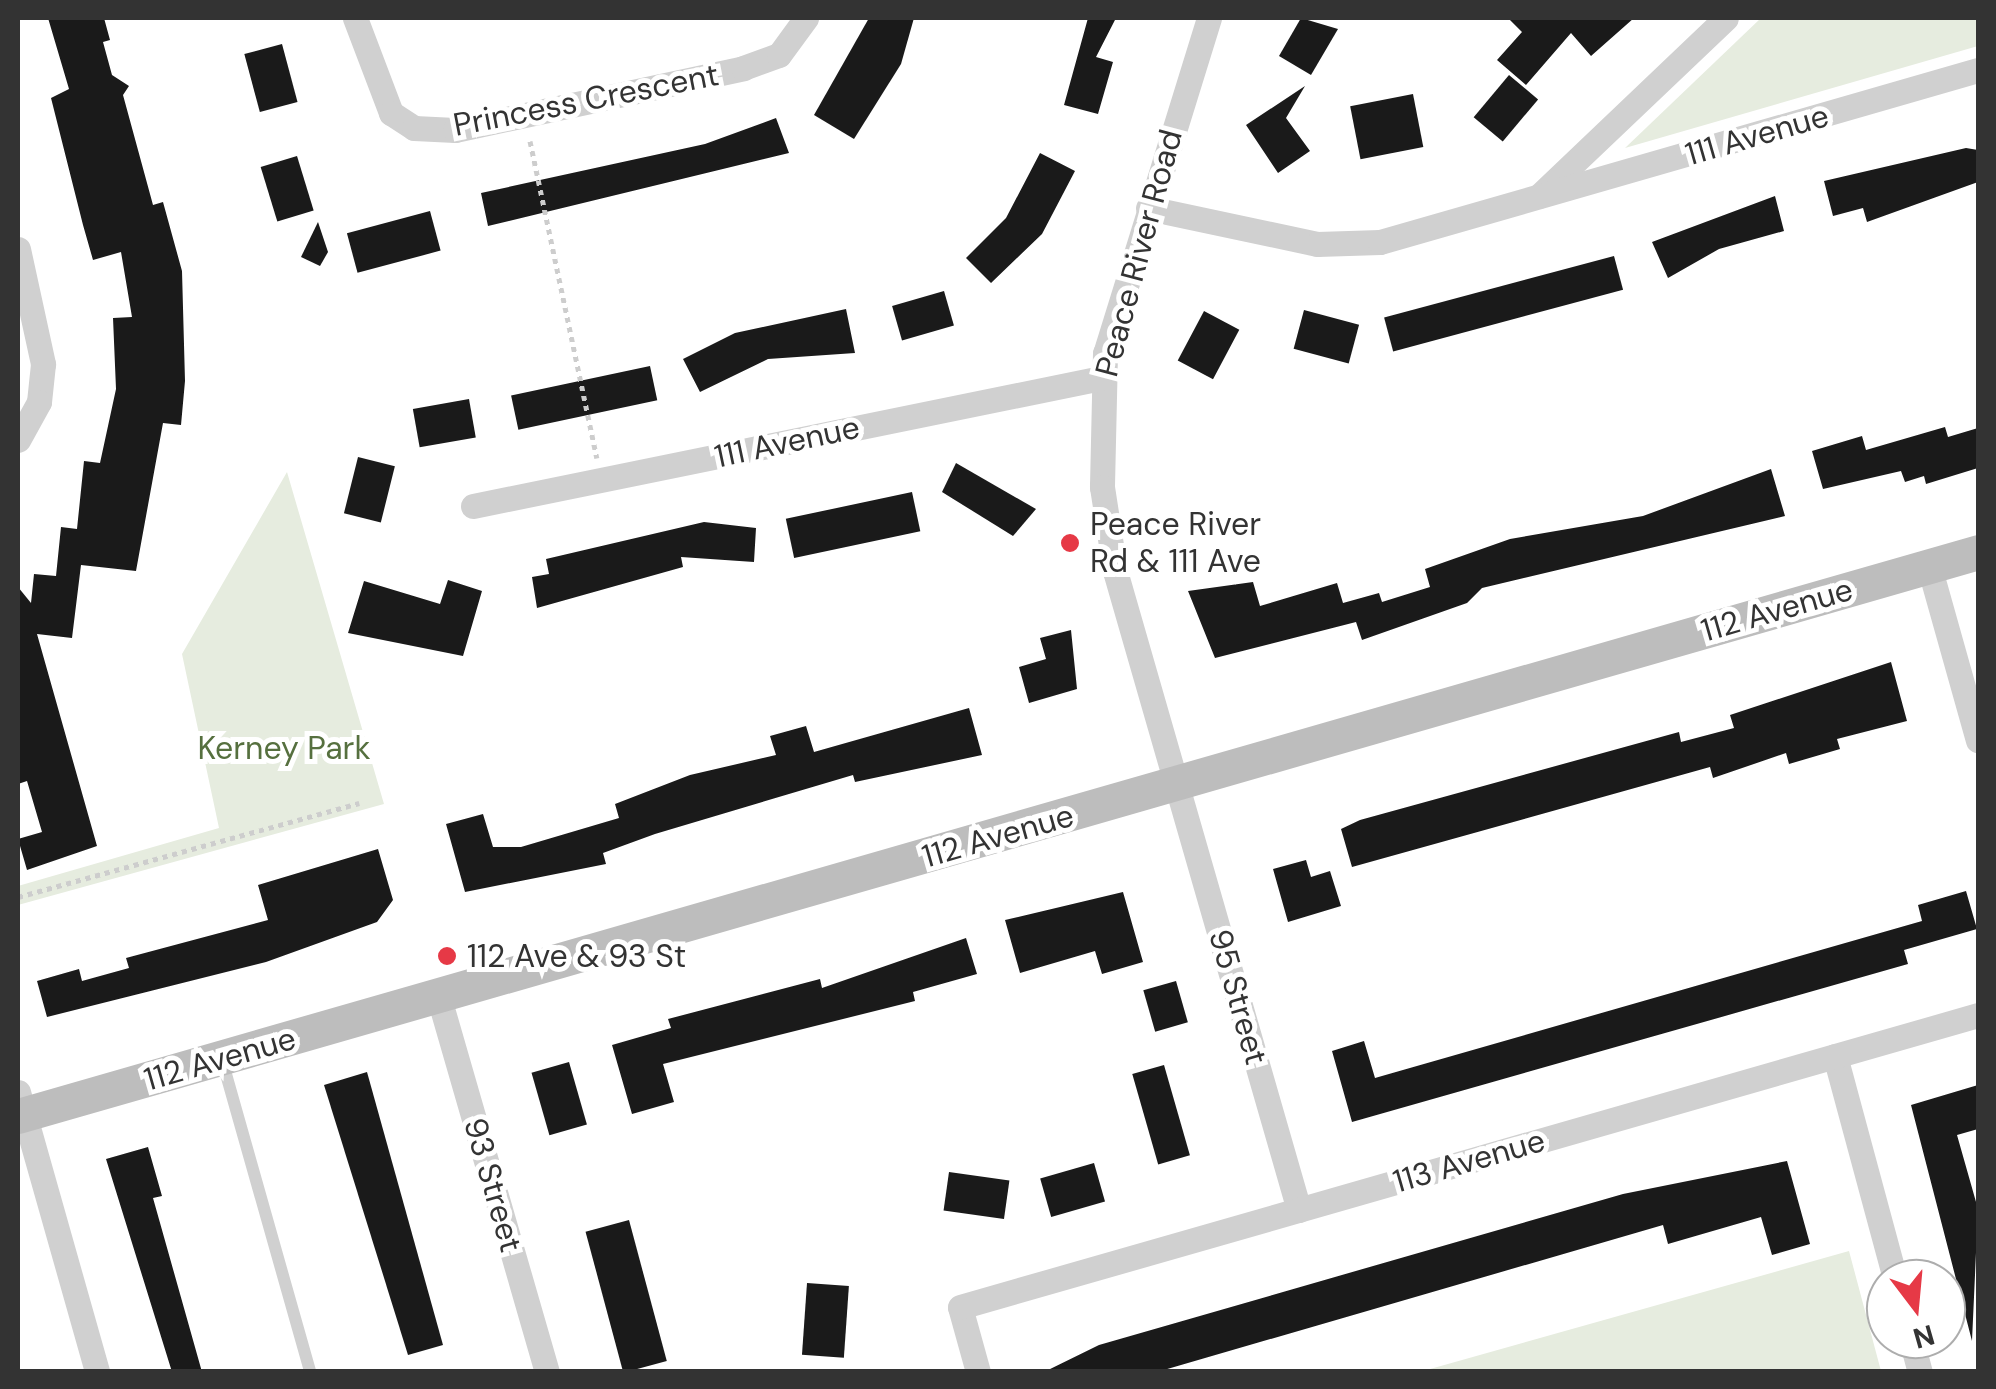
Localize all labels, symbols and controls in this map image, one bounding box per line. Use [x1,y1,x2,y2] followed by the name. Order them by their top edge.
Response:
[450,55,722,145] street label: Princess Crescent
[1681,96,1833,174] street label: 111 Avenue
[1088,125,1190,381] street label: Peace River Road
[711,408,863,476] street label: 111 Avenue
[1090,506,1261,581] place label: Peace River Rd & 111 Ave
[1059,532,1081,554] marker: Peace River Rd & 111 Ave
[1697,570,1857,650] street label: 112 Avenue
[197,729,371,767] park label: Kerney Park
[918,796,1078,876] street label: 112 Avenue
[1200,925,1276,1069] street label: 95 Street
[467,937,686,975] place label: 112 Ave & 93 St
[436,945,458,967] marker: 112 Ave & 93 St
[140,1019,300,1099] street label: 112 Avenue
[456,1114,530,1256] street label: 93 Street
[1389,1121,1549,1201] street label: 113 Avenue
[1866,1259,1966,1359] north arrow
[1909,1316,1939,1357] text: N

